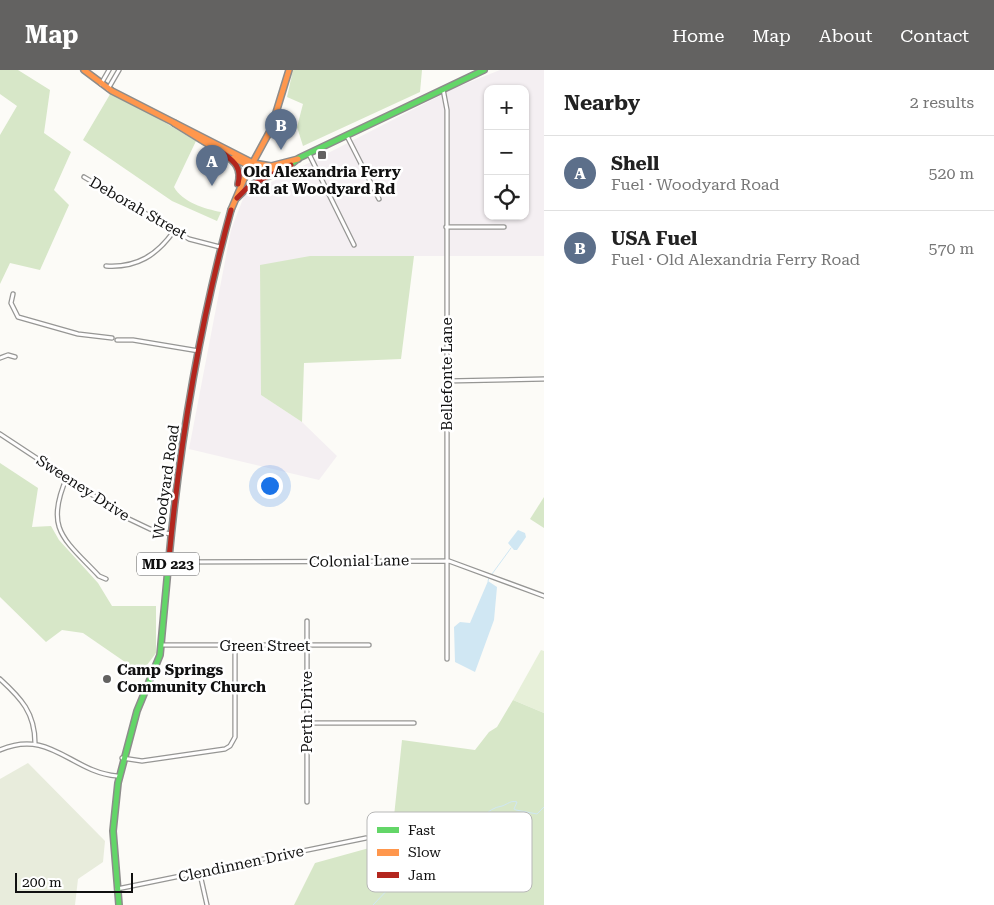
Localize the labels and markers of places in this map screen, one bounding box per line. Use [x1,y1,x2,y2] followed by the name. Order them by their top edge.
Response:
[265,109,297,150] pin: B
[196,145,228,186] pin: A
[316,149,328,161] marker: Old Alexandria Ferry Rd at Woodyard Rd
[243,163,401,198] place label: Old Alexandria Ferry Rd at Woodyard Rd
[117,661,266,696] place label: Camp Springs Community Church
[101,673,113,685] marker: Camp Springs Community Church

